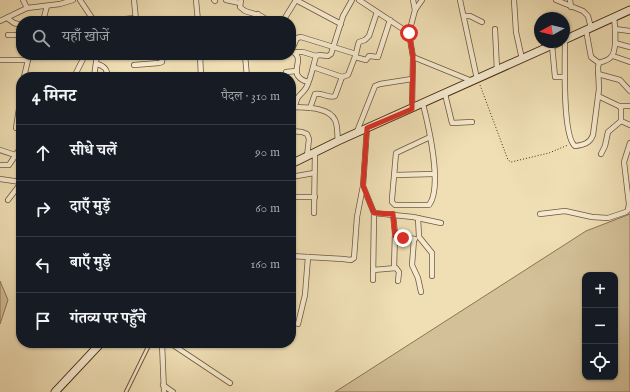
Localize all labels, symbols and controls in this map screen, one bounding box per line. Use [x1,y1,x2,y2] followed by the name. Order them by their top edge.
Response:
[534,12,570,48] north arrow
[16,16,296,60] search box
[400,24,418,42] route start
[30,27,52,49] icon: search
[62,27,109,46] text: यहाँ खोजें
[32,86,76,107] text: 4 मिनट
[221,88,280,105] text: पैदल · 310 m
[70,141,117,160] text: सीधे चलें
[32,142,54,164] icon: ahead
[255,144,280,161] text: 90 m
[70,197,110,216] text: दाएँ मुड़ें
[32,198,54,220] icon: right
[255,200,280,217] text: 60 m
[394,229,412,247] route end
[70,253,110,272] text: बाएँ मुड़ें
[32,254,54,276] icon: left
[250,256,280,273] text: 160 m
[582,272,618,380] map controls
[582,272,618,308] button: +
[582,308,618,344] button: −
[70,309,146,328] text: गंतव्य पर पहुँचे
[32,310,54,332] icon: arrive
[582,344,618,380] button: locate

